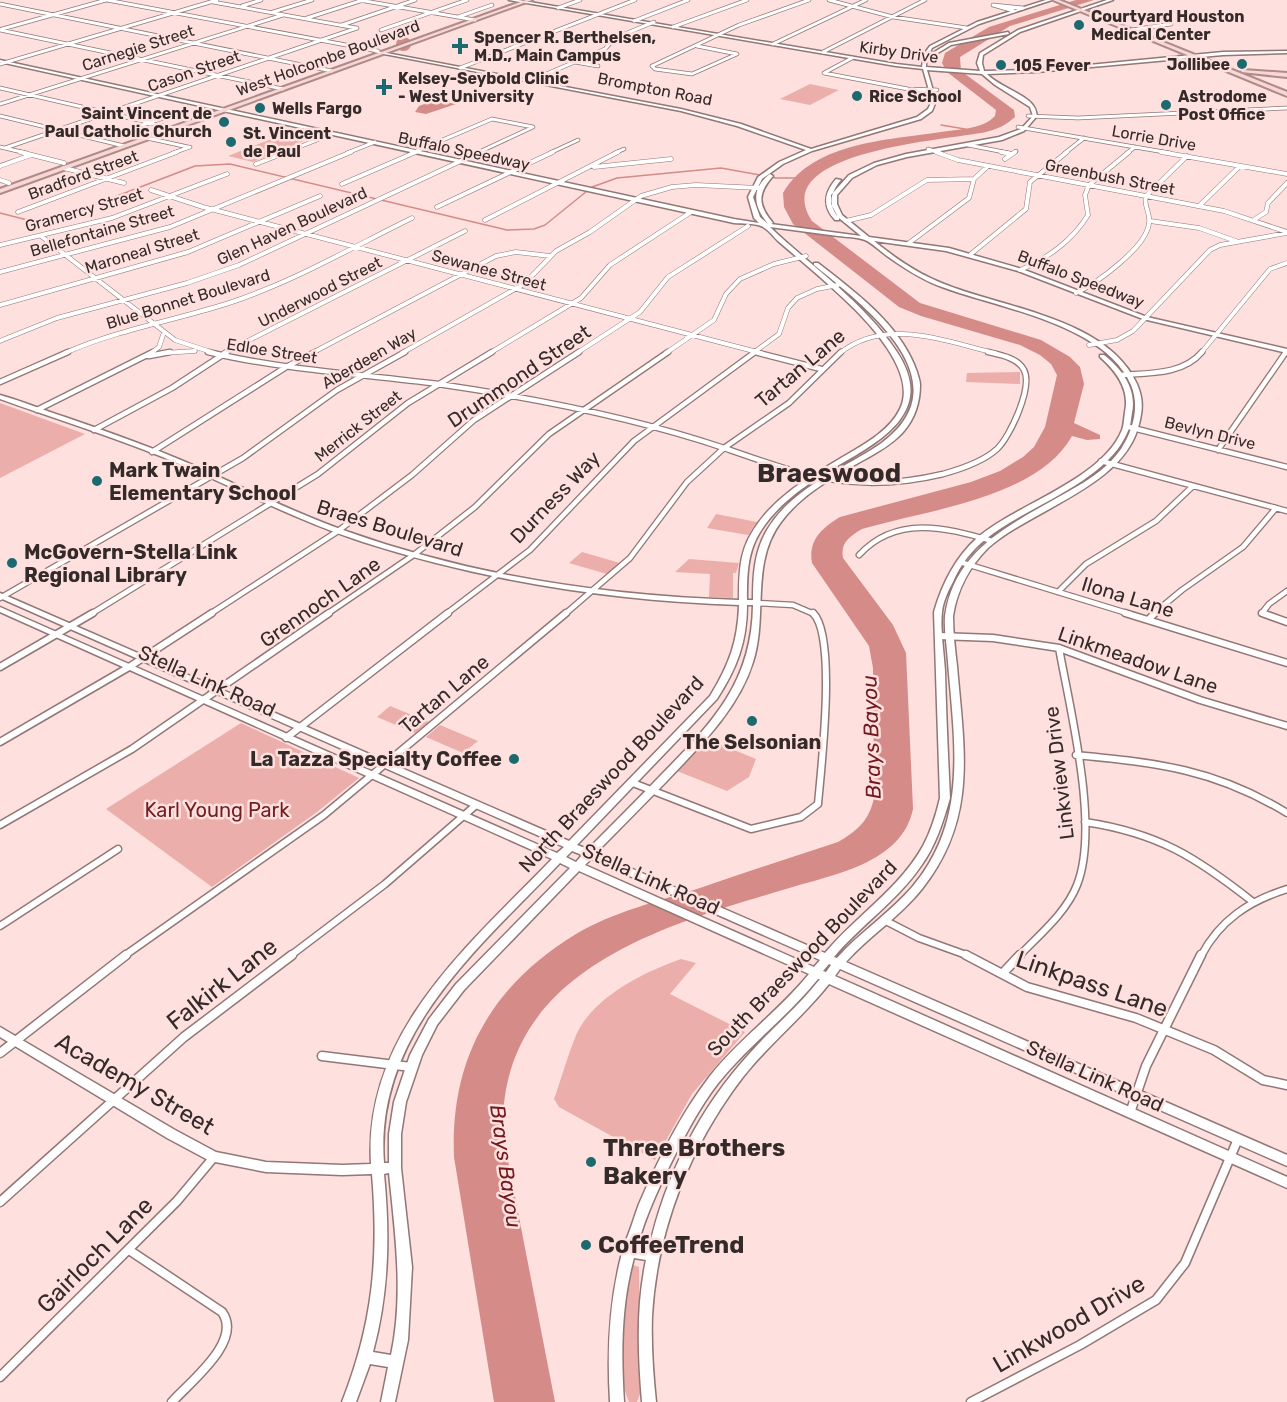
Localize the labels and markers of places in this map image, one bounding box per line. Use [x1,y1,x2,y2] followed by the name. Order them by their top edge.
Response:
[1091,7,1245,44] place label: Courtyard Houston Medical Center
[1072,18,1086,32] marker: Courtyard Houston Medical Center
[474,28,656,65] place label: Spencer R. Berthelsen, M.D., Main Campus
[451,37,469,55] marker: Spencer R. Berthelsen, M.D., Main Campus
[1167,55,1230,74] place label: Jollibee
[1013,56,1091,75] place label: 105 Fever
[1235,57,1249,71] marker: Jollibee
[994,58,1008,72] marker: 105 Fever
[398,69,569,106] place label: Kelsey-Seybold Clinic - West University
[375,78,393,96] marker: Kelsey-Seybold Clinic - West University
[869,87,962,106] place label: Rice School
[1178,87,1267,124] place label: Astrodome Post Office
[850,89,864,103] marker: Rice School
[1159,98,1173,112] marker: Astrodome Post Office
[272,99,362,118] place label: Wells Fargo
[253,101,267,115] marker: Wells Fargo
[45,104,212,141] place label: Saint Vincent de Paul Catholic Church
[217,115,231,129] marker: Saint Vincent de Paul Catholic Church
[243,124,332,161] place label: St. Vincent de Paul
[224,135,238,149] marker: St. Vincent de Paul
[109,458,296,505] place label: Mark Twain Elementary School
[90,474,104,488] marker: Mark Twain Elementary School
[24,540,238,587] place label: McGovern-Stella Link Regional Library
[5,556,19,570] marker: McGovern-Stella Link Regional Library
[745,714,759,728] marker: The Selsonian
[683,730,821,754] place label: The Selsonian
[250,747,502,771] place label: La Tazza Specialty Coffee
[507,752,521,766] marker: La Tazza Specialty Coffee
[603,1134,785,1190] place label: Three Brothers Bakery
[584,1155,598,1169] marker: Three Brothers Bakery
[598,1231,744,1259] place label: CoffeeTrend
[579,1238,593,1252] marker: CoffeeTrend

